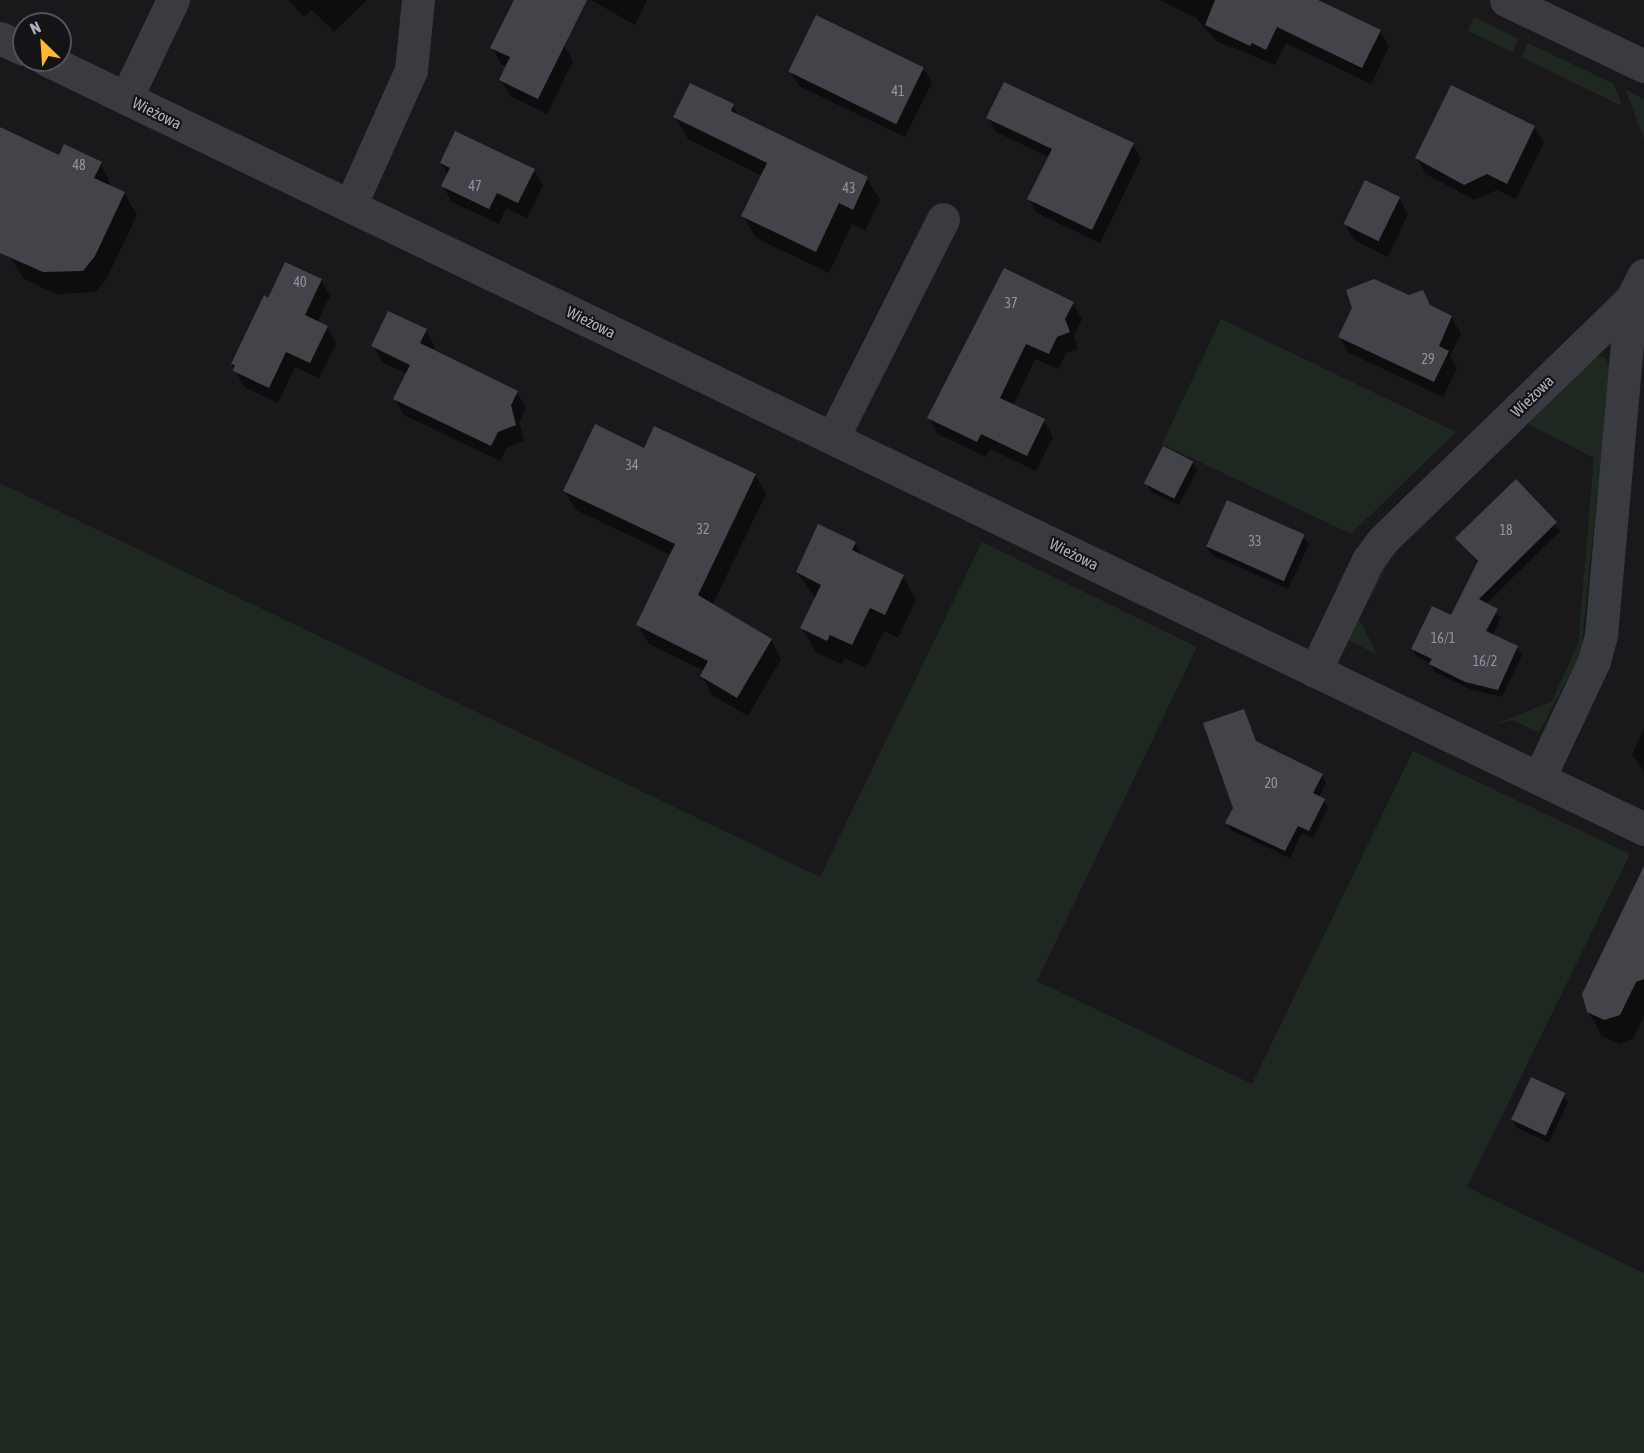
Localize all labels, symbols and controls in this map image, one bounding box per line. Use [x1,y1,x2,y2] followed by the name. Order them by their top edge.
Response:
[12,12,72,72] north arrow
[27,17,43,38] text: N
[891,83,905,99] house number: 41
[129,93,185,133] street label: Wieżowa
[72,157,86,173] house number: 48
[468,178,482,194] house number: 47
[842,180,856,196] house number: 43
[293,274,307,290] house number: 40
[1004,295,1018,311] house number: 37
[563,302,619,342] street label: Wieżowa
[1421,351,1435,367] house number: 29
[1507,371,1557,421] street label: Wieżowa
[625,457,639,473] house number: 34
[696,521,710,537] house number: 32
[1499,522,1513,538] house number: 18
[1248,533,1262,549] house number: 33
[1046,534,1102,574] street label: Wieżowa
[1431,630,1455,646] house number: 16/1
[1473,653,1497,669] house number: 16/2
[1264,775,1278,791] house number: 20

